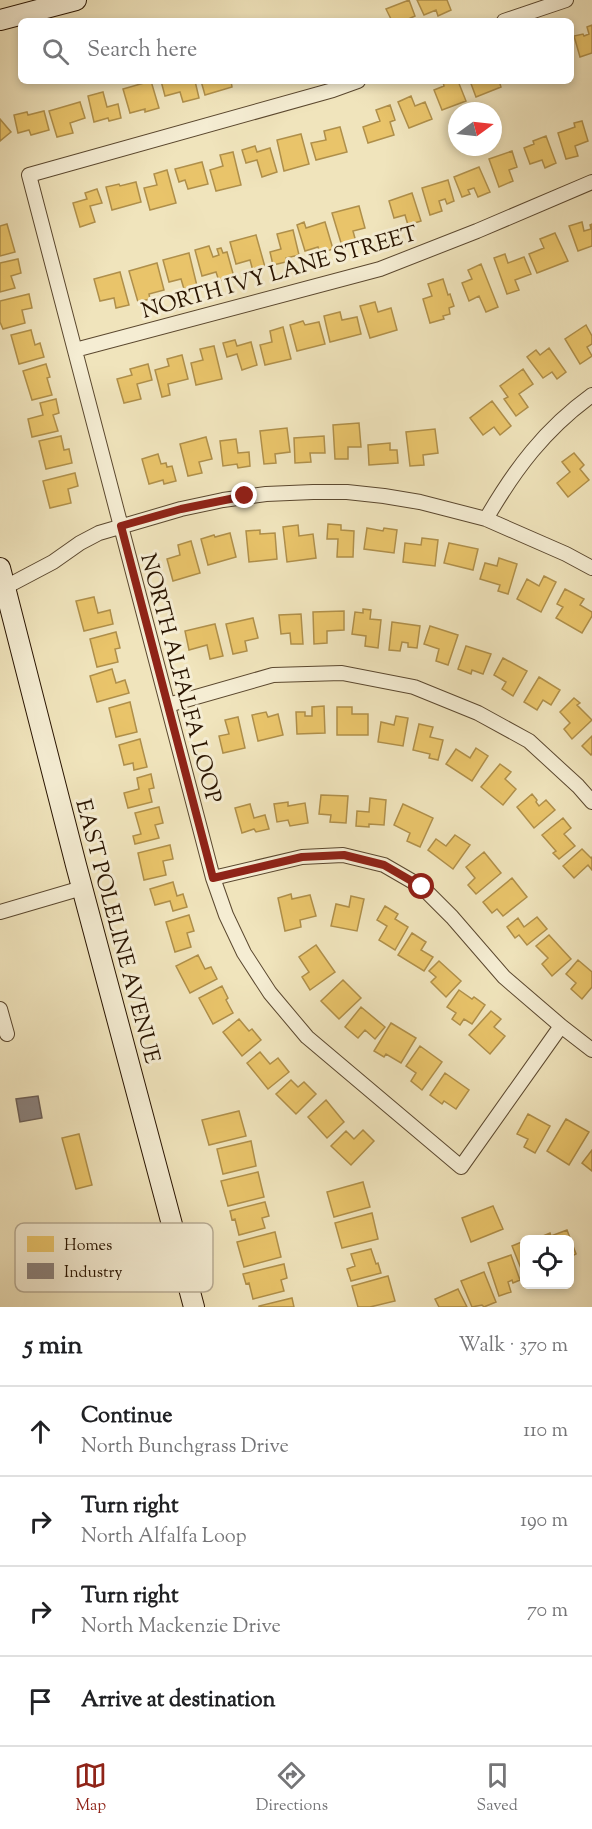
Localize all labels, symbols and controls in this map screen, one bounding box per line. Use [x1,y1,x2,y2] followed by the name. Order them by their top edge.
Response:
[18,18,574,84] search box
[39,35,72,68] icon: search
[87,35,197,67] text: Search here
[448,102,502,156] north arrow
[138,219,422,329] street label: NORTH IVY LANE STREET
[231,482,257,508] route end
[130,550,228,807] street label: NORTH ALFALFA LOOP
[65,796,167,1067] street label: EAST POLELINE AVENUE
[408,873,434,899] route start
[15,1223,213,1292] legend
[64,1235,112,1258] text: Homes
[520,1235,574,1289] map controls
[520,1235,574,1289] button: locate
[64,1262,122,1285] text: Industry
[24,1328,83,1365] text: 5 min
[458,1332,568,1361] text: Walk · 370 m
[81,1401,172,1433] text: Continue
[24,1415,57,1448] icon: ahead
[523,1417,568,1446] text: 110 m
[81,1433,289,1462] text: North Bunchgrass Drive
[81,1491,178,1523] text: Turn right
[24,1505,57,1538] icon: right
[520,1507,568,1536] text: 190 m
[81,1523,247,1552] text: North Alfalfa Loop
[81,1581,178,1613] text: Turn right
[24,1595,57,1628] icon: right
[527,1597,568,1626] text: 70 m
[81,1613,281,1642] text: North Mackenzie Drive
[24,1685,57,1718] icon: arrive
[81,1685,276,1717] text: Arrive at destination
[74,1759,107,1818] tab: Map
[256,1759,328,1818] tab: Directions
[477,1759,518,1818] tab: Saved

